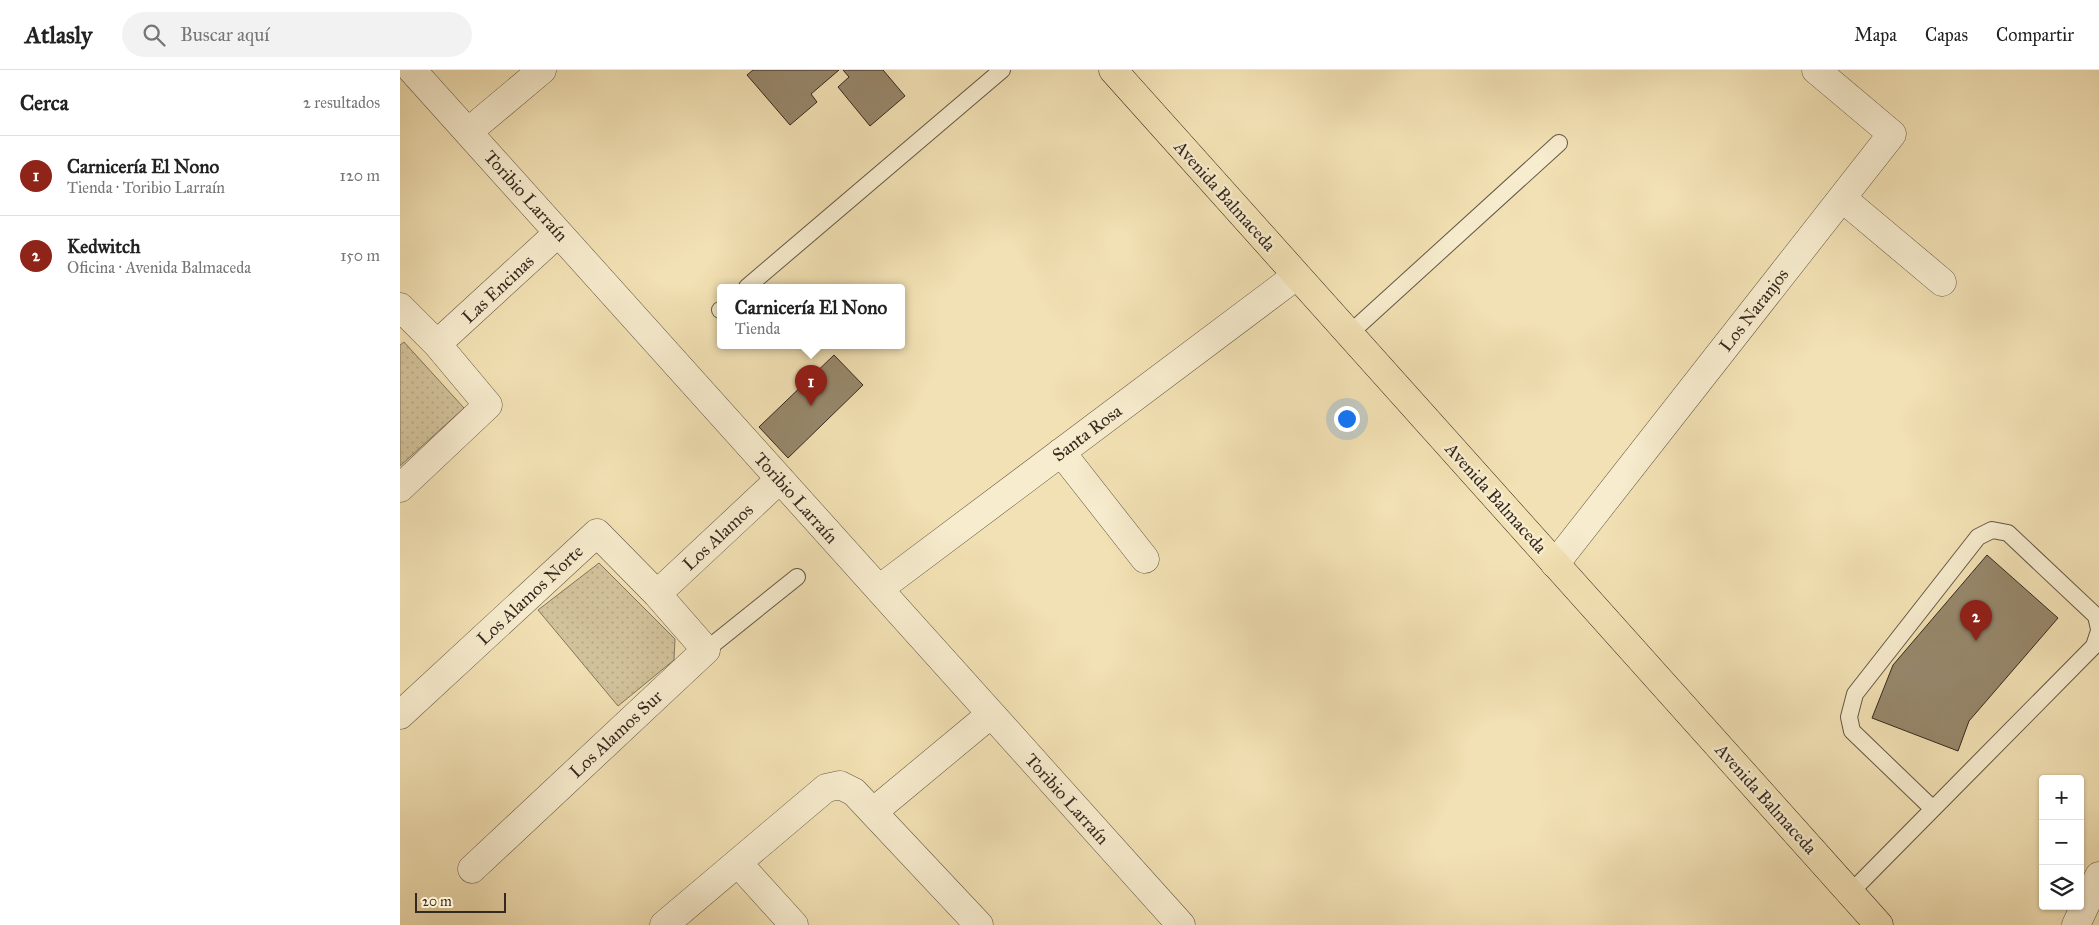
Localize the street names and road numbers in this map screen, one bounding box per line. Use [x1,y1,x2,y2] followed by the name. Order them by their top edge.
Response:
[1169,135,1281,256] street label: Avenida Balmaceda
[479,146,573,246] street label: Toribio Larraín
[457,250,539,328] street label: Las Encinas
[1715,264,1793,356] street label: Los Naranjos
[1048,399,1126,466] street label: Santa Rosa
[1440,437,1552,558] street label: Avenida Balmaceda
[749,448,843,548] street label: Toribio Larraín
[678,499,758,575] street label: Los Alamos
[472,540,588,650] street label: Los Alamos Norte
[565,685,667,783] street label: Los Alamos Sur
[1710,738,1822,859] street label: Avenida Balmaceda
[1020,749,1114,849] street label: Toribio Larraín

